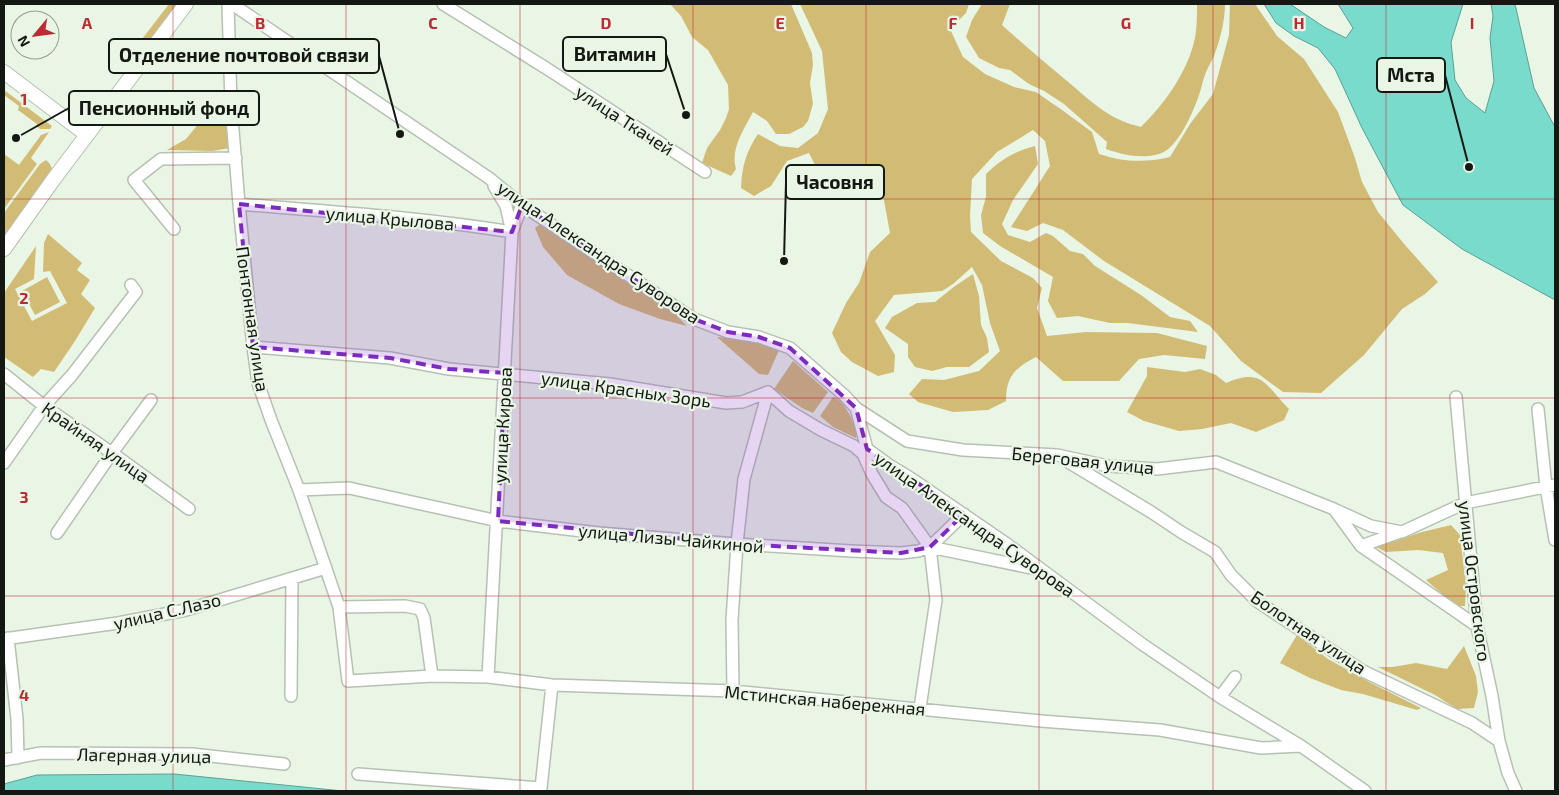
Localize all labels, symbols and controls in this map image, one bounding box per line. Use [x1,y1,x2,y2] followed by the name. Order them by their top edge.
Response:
[10,10,60,60] north arrow
[82,13,93,32] text: A
[255,13,265,32] text: B
[428,13,438,32] text: C
[601,13,612,32] text: D
[775,13,785,32] text: E
[949,13,958,32] text: F
[1121,13,1131,32] text: G
[1293,13,1305,32] text: H
[1470,13,1474,32] text: I
[13,33,33,50] text: N
[563,37,666,71] callout: Витамин
[109,39,379,73] callout: Отделение почтовой связи
[574,42,656,65] text: Витамин
[119,43,369,66] text: Отделение почтовой связи
[1377,58,1445,92] callout: Мста
[1387,63,1435,86] text: Мста
[572,80,678,160] street label: улица Ткачей
[21,89,27,108] text: 1
[69,91,259,125] callout: Пенсионный фонд
[79,96,249,119] text: Пенсионный фонд
[786,165,884,199] callout: Часовня
[796,170,874,193] text: Часовня
[493,176,705,328] street label: улица Александра Суворова
[325,201,455,235] street label: улица Крылова
[232,245,274,393] street label: Понтонная улица
[19,288,29,307] text: 2
[488,366,516,484] street label: улица Кирова
[540,366,712,412] street label: улица Красных Зорь
[38,397,154,487] street label: Крайняя улица
[1011,442,1155,478] street label: Береговая улица
[870,446,1080,602] street label: улица Александра Суворова
[19,487,29,506] text: 3
[1454,499,1496,663] street label: улица Островского
[578,519,764,557] street label: улица Лизы Чайкиной
[1247,585,1371,679] street label: Болотная улица
[111,588,223,634] street label: улица С.Лазо
[724,680,926,720] street label: Мстинская набережная
[19,685,29,704] text: 4
[77,743,211,767] street label: Лагерная улица

